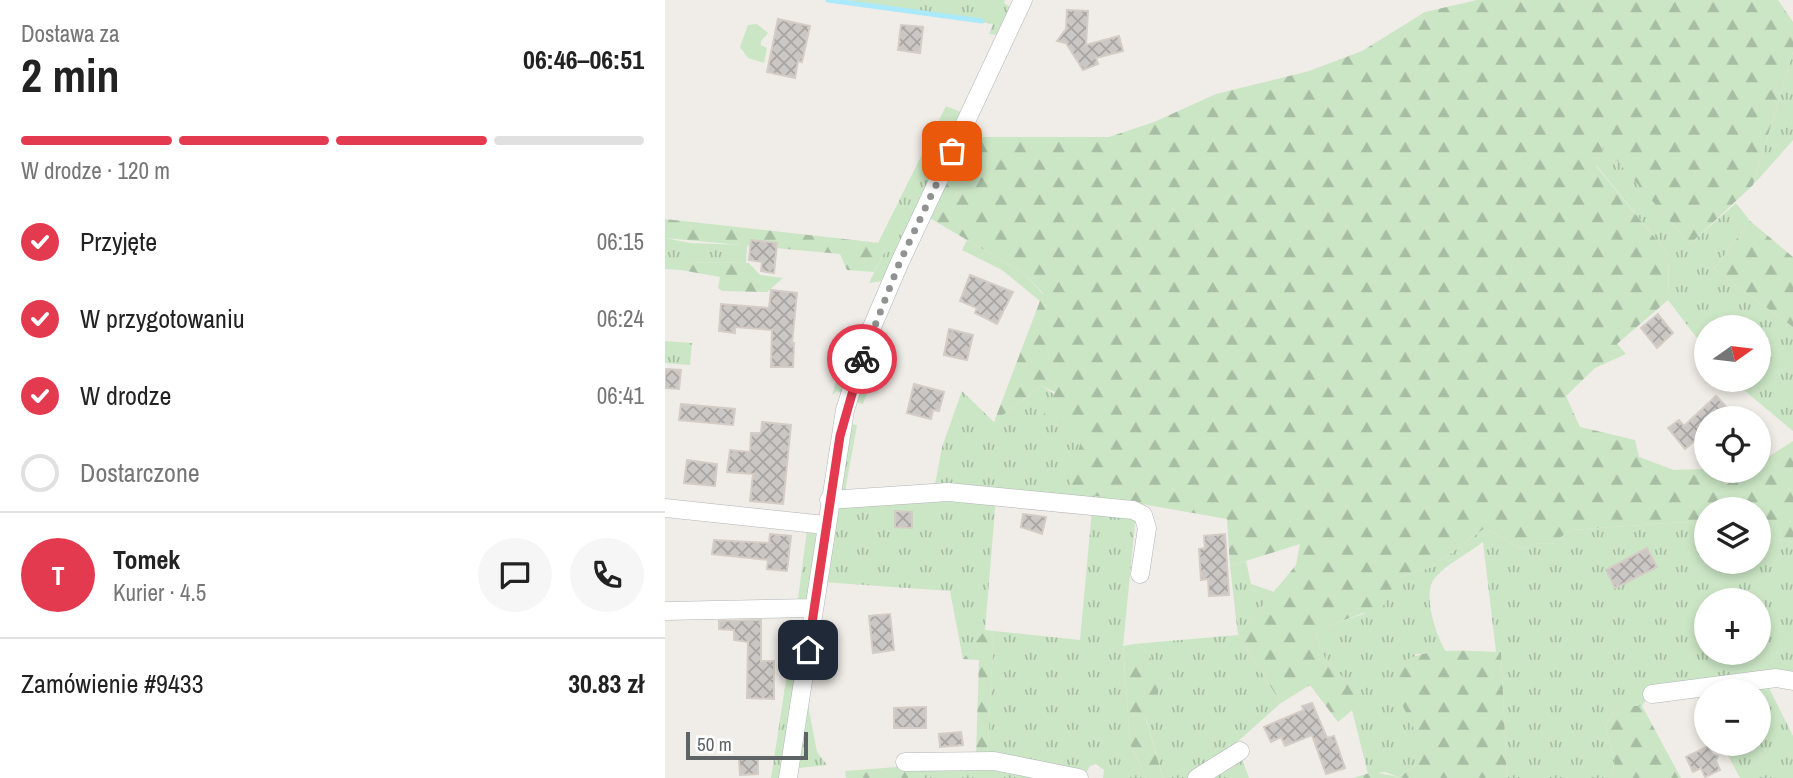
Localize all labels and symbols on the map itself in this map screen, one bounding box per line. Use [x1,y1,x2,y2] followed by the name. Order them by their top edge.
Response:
[922,121,982,181] pin
[1694,315,1771,392] north arrow
[827,324,897,394] courier
[778,620,838,680] pin
[686,729,809,761] scale bar

